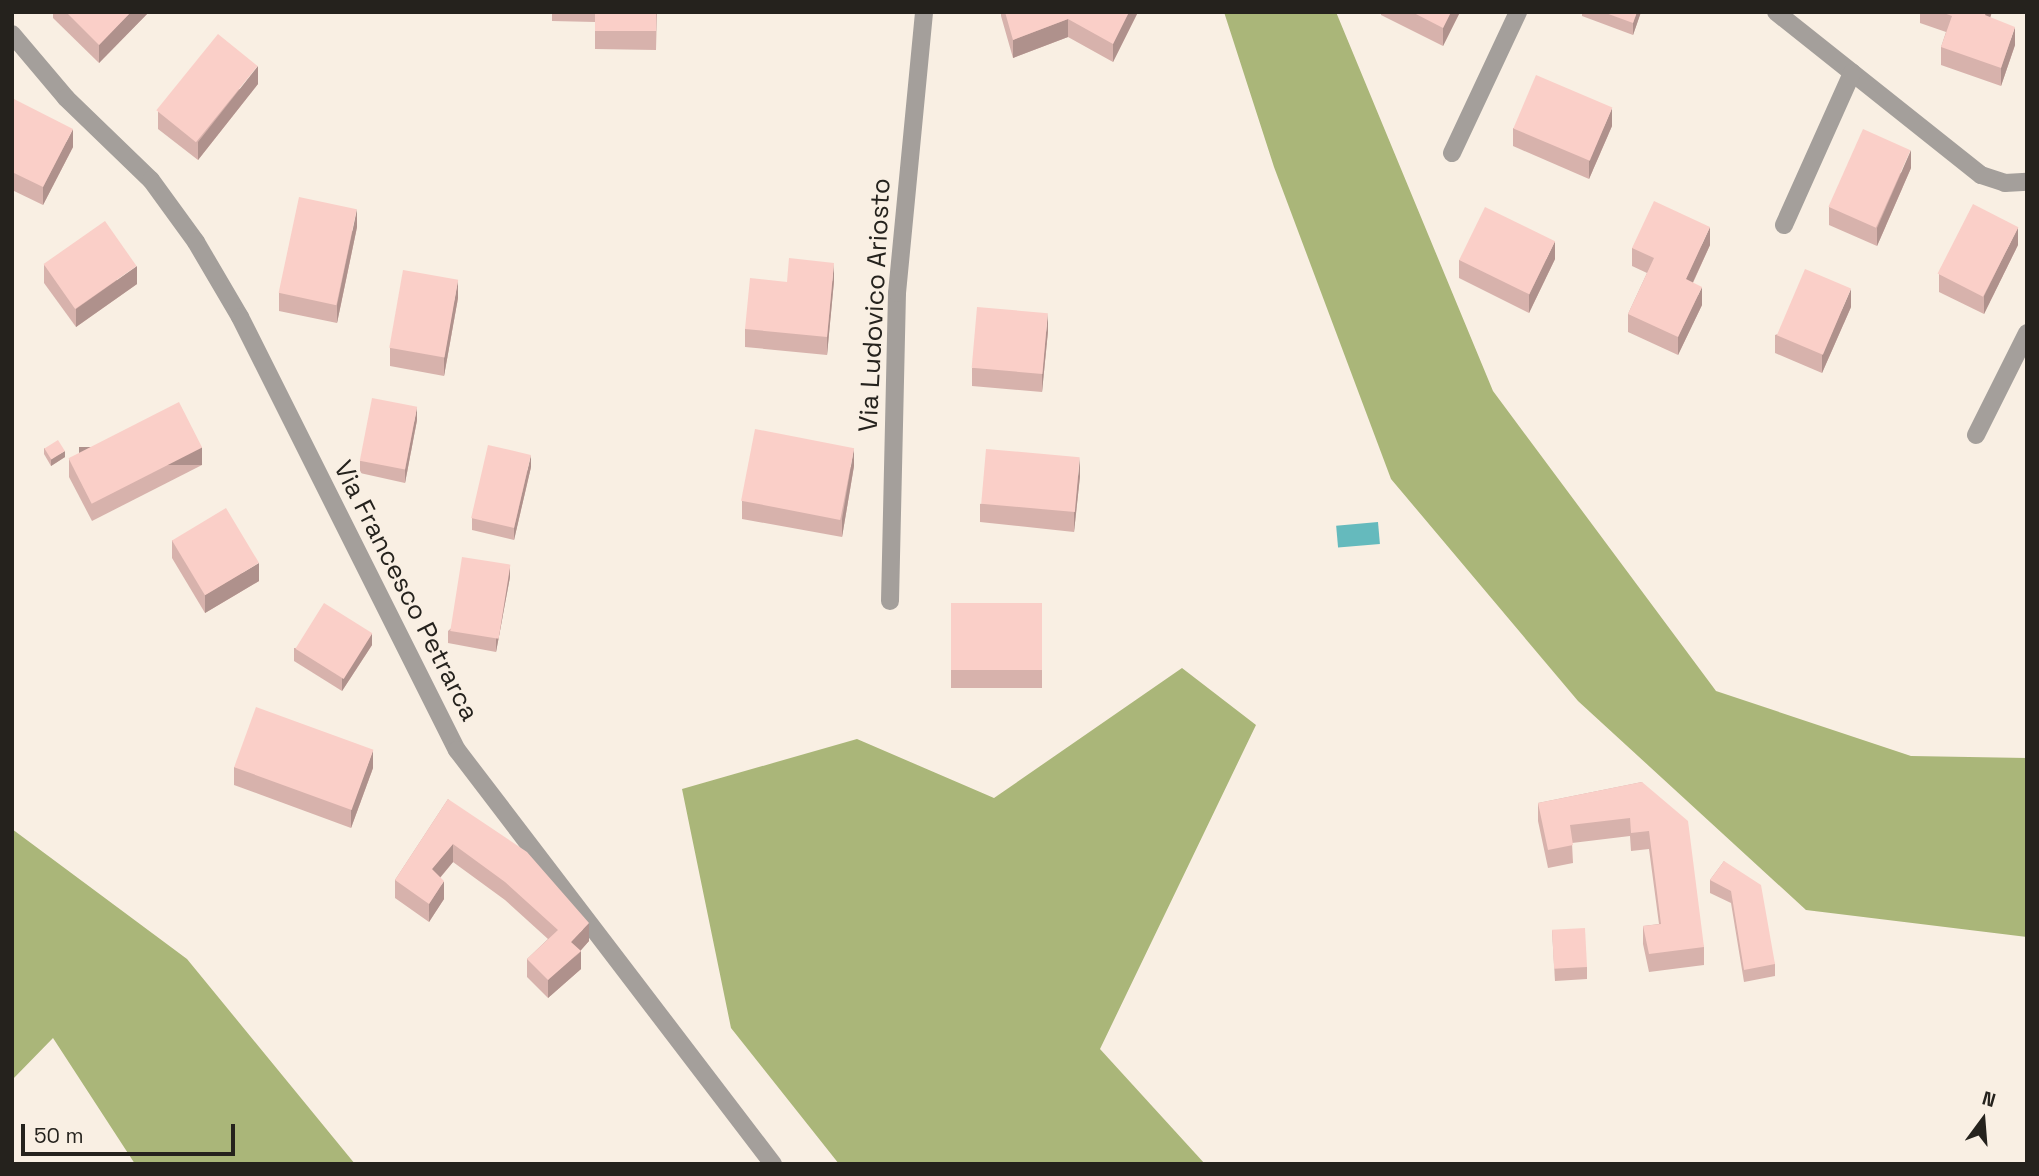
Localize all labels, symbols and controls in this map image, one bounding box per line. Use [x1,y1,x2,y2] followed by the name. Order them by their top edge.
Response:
[853,177,897,433] street label: Via Ludovico Ariosto
[327,456,485,726] street label: Via Francesco Petrarca
[1948,1085,2018,1155] north arrow
[1979,1086,1998,1113] text: N
[24,1110,238,1154] scale bar
[34,1122,84,1149] text: 50 m

